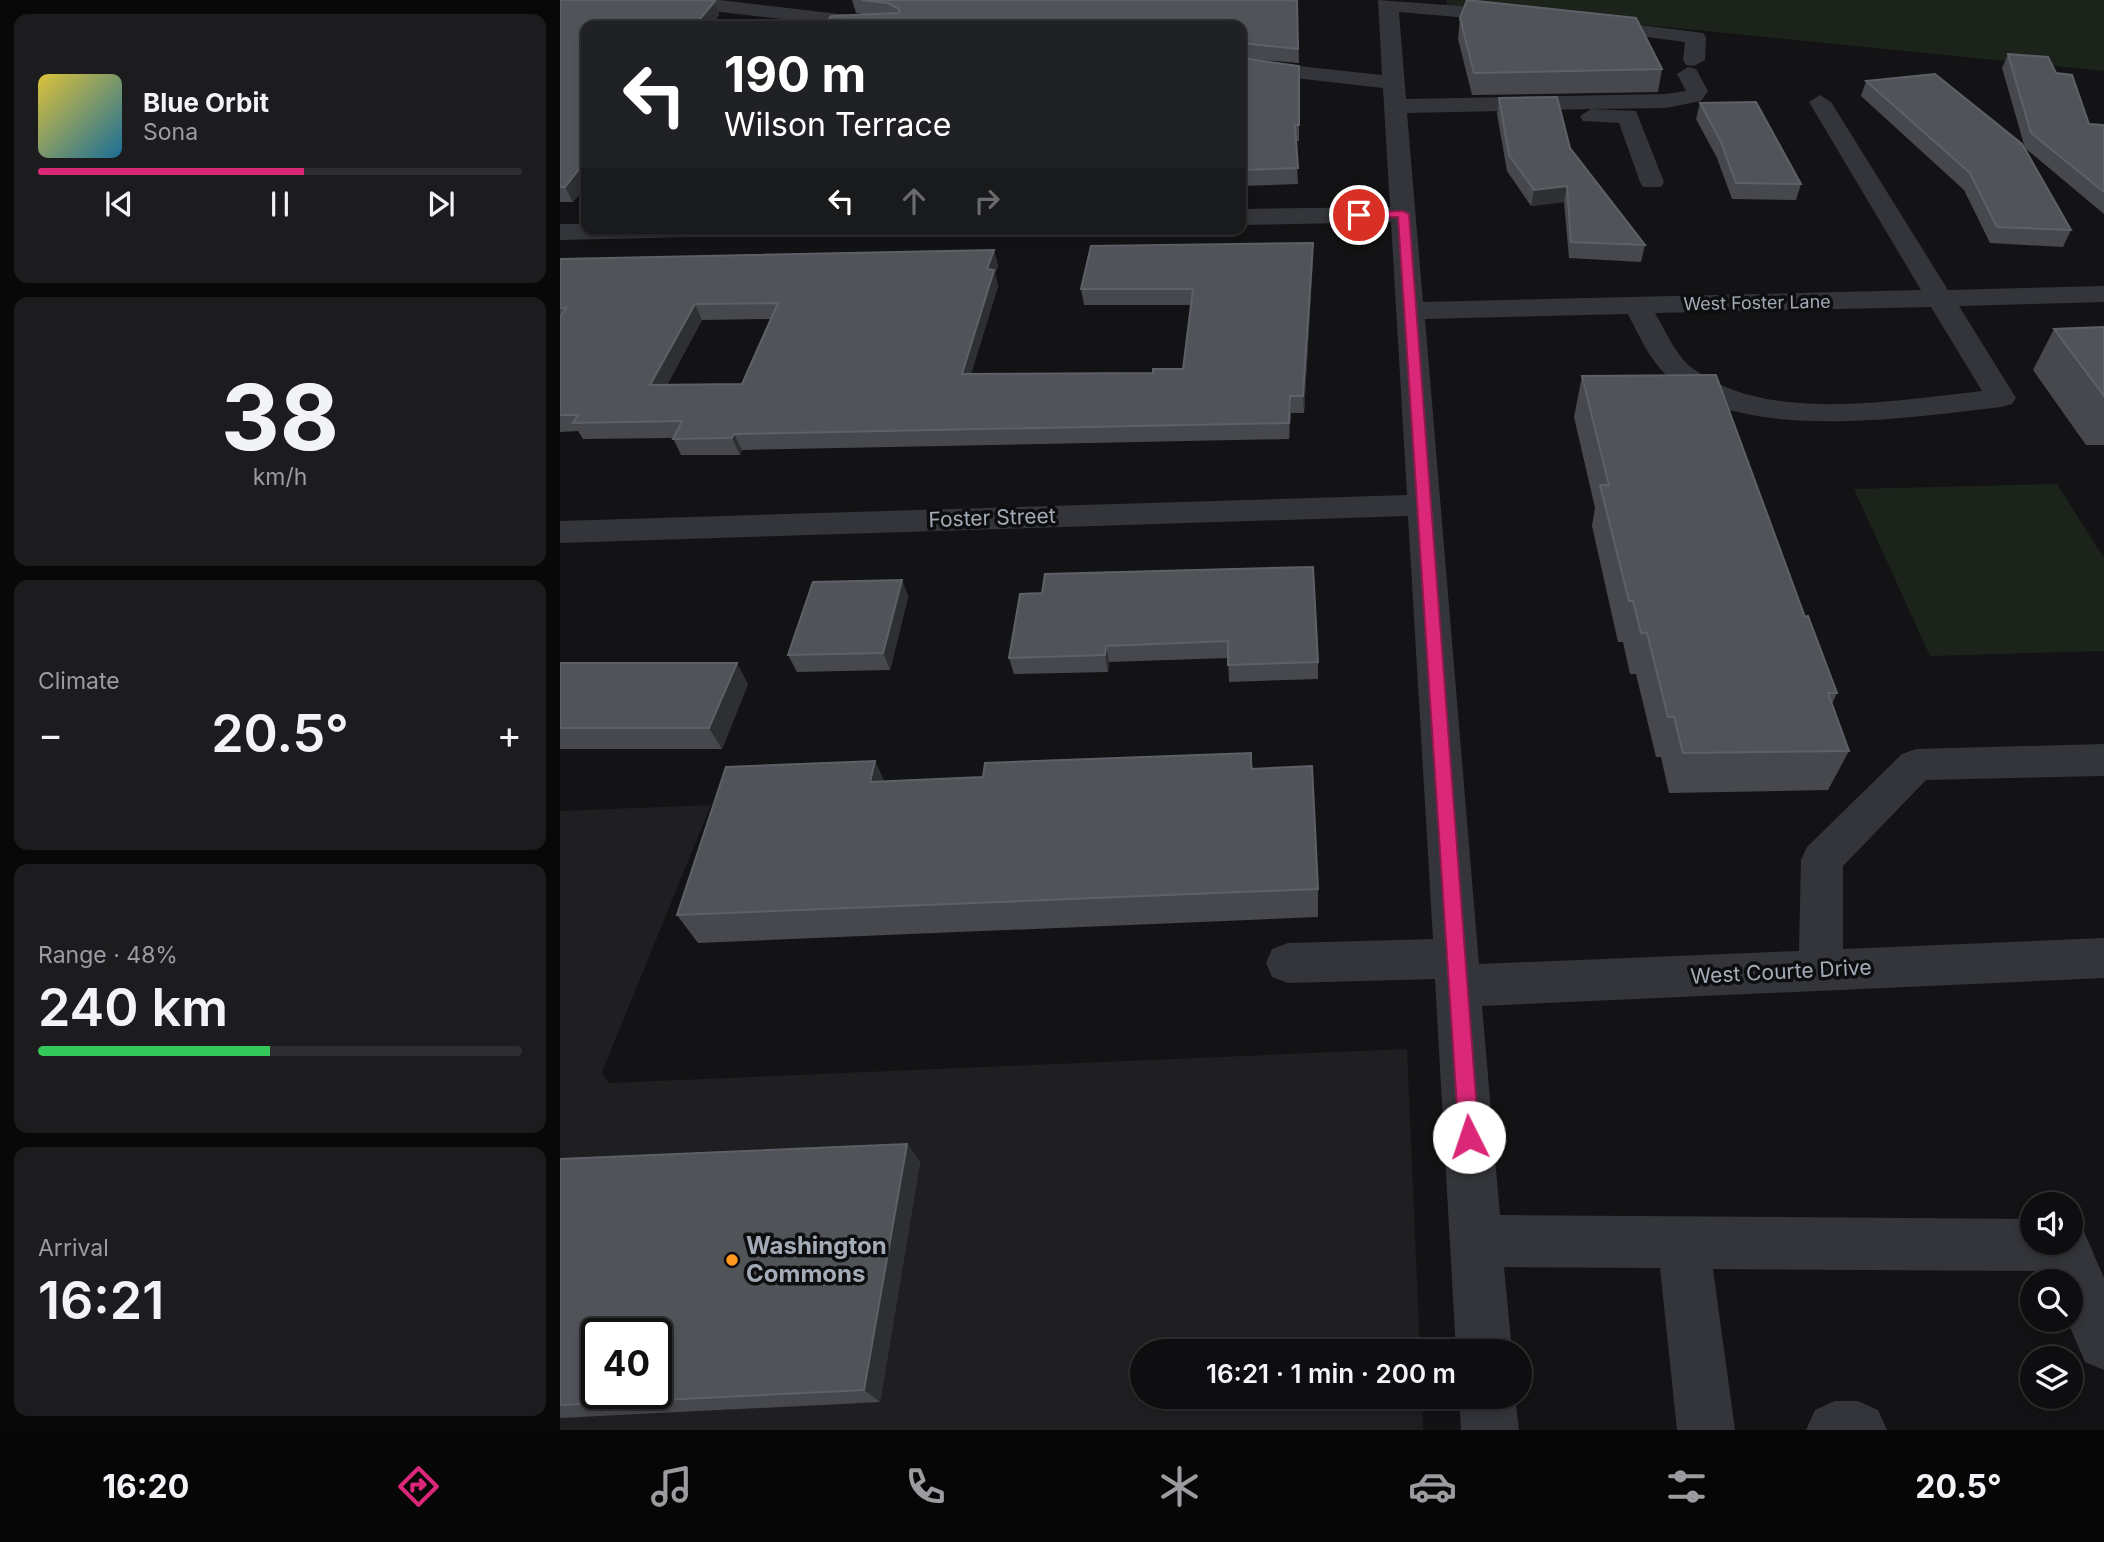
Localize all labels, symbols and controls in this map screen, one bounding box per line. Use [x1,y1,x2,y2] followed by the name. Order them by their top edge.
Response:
[724,45,866,104] text: 190 m
[609,49,700,140] icon: left
[143,87,269,118] text: Blue Orbit
[724,105,951,144] text: Wilson Terrace
[143,118,198,146] text: Sona
[822,182,860,220] icon: left
[895,182,933,220] icon: ahead
[968,182,1006,220] icon: right
[100,185,138,223] icon: previous
[261,185,299,223] icon: pause
[422,185,460,223] icon: next
[1329,185,1389,245] pin
[1340,196,1378,234] icon: arrive
[1683,291,1831,314] street label: West Foster Lane
[221,362,339,472] text: 38
[253,463,307,491] text: km/h
[928,503,1056,532] street label: Foster Street
[38,667,120,695] text: Climate
[211,702,349,765] text: 20.5°
[38,711,63,757] text: −
[497,711,522,757] text: +
[38,941,178,969] text: Range · 48%
[1690,954,1872,989] street label: West Courte Drive
[38,976,228,1039] text: 240 km
[1432,1100,1506,1174] position arrow
[2020,1192,2083,1409] map controls
[2020,1192,2083,1255] button: sound
[746,1231,887,1288] place label: Washington Commons
[38,1234,109,1262] text: Arrival
[724,1252,740,1268] marker: Washington Commons
[38,1269,164,1332] text: 16:21
[2020,1269,2083,1332] button: search
[581,1318,672,1409] speed limit sign: 40
[2020,1346,2083,1409] button: layers
[1206,1358,1456,1389] text: 16:21 · 1 min · 200 m
[394,1462,443,1511] icon: directions
[647,1462,696,1511] icon: music
[901,1462,950,1511] icon: phone
[1155,1462,1204,1511] icon: climate
[1408,1462,1457,1511] icon: car
[1662,1462,1711,1511] icon: filters
[102,1467,189,1506] text: 16:20
[1915,1467,2002,1506] text: 20.5°

